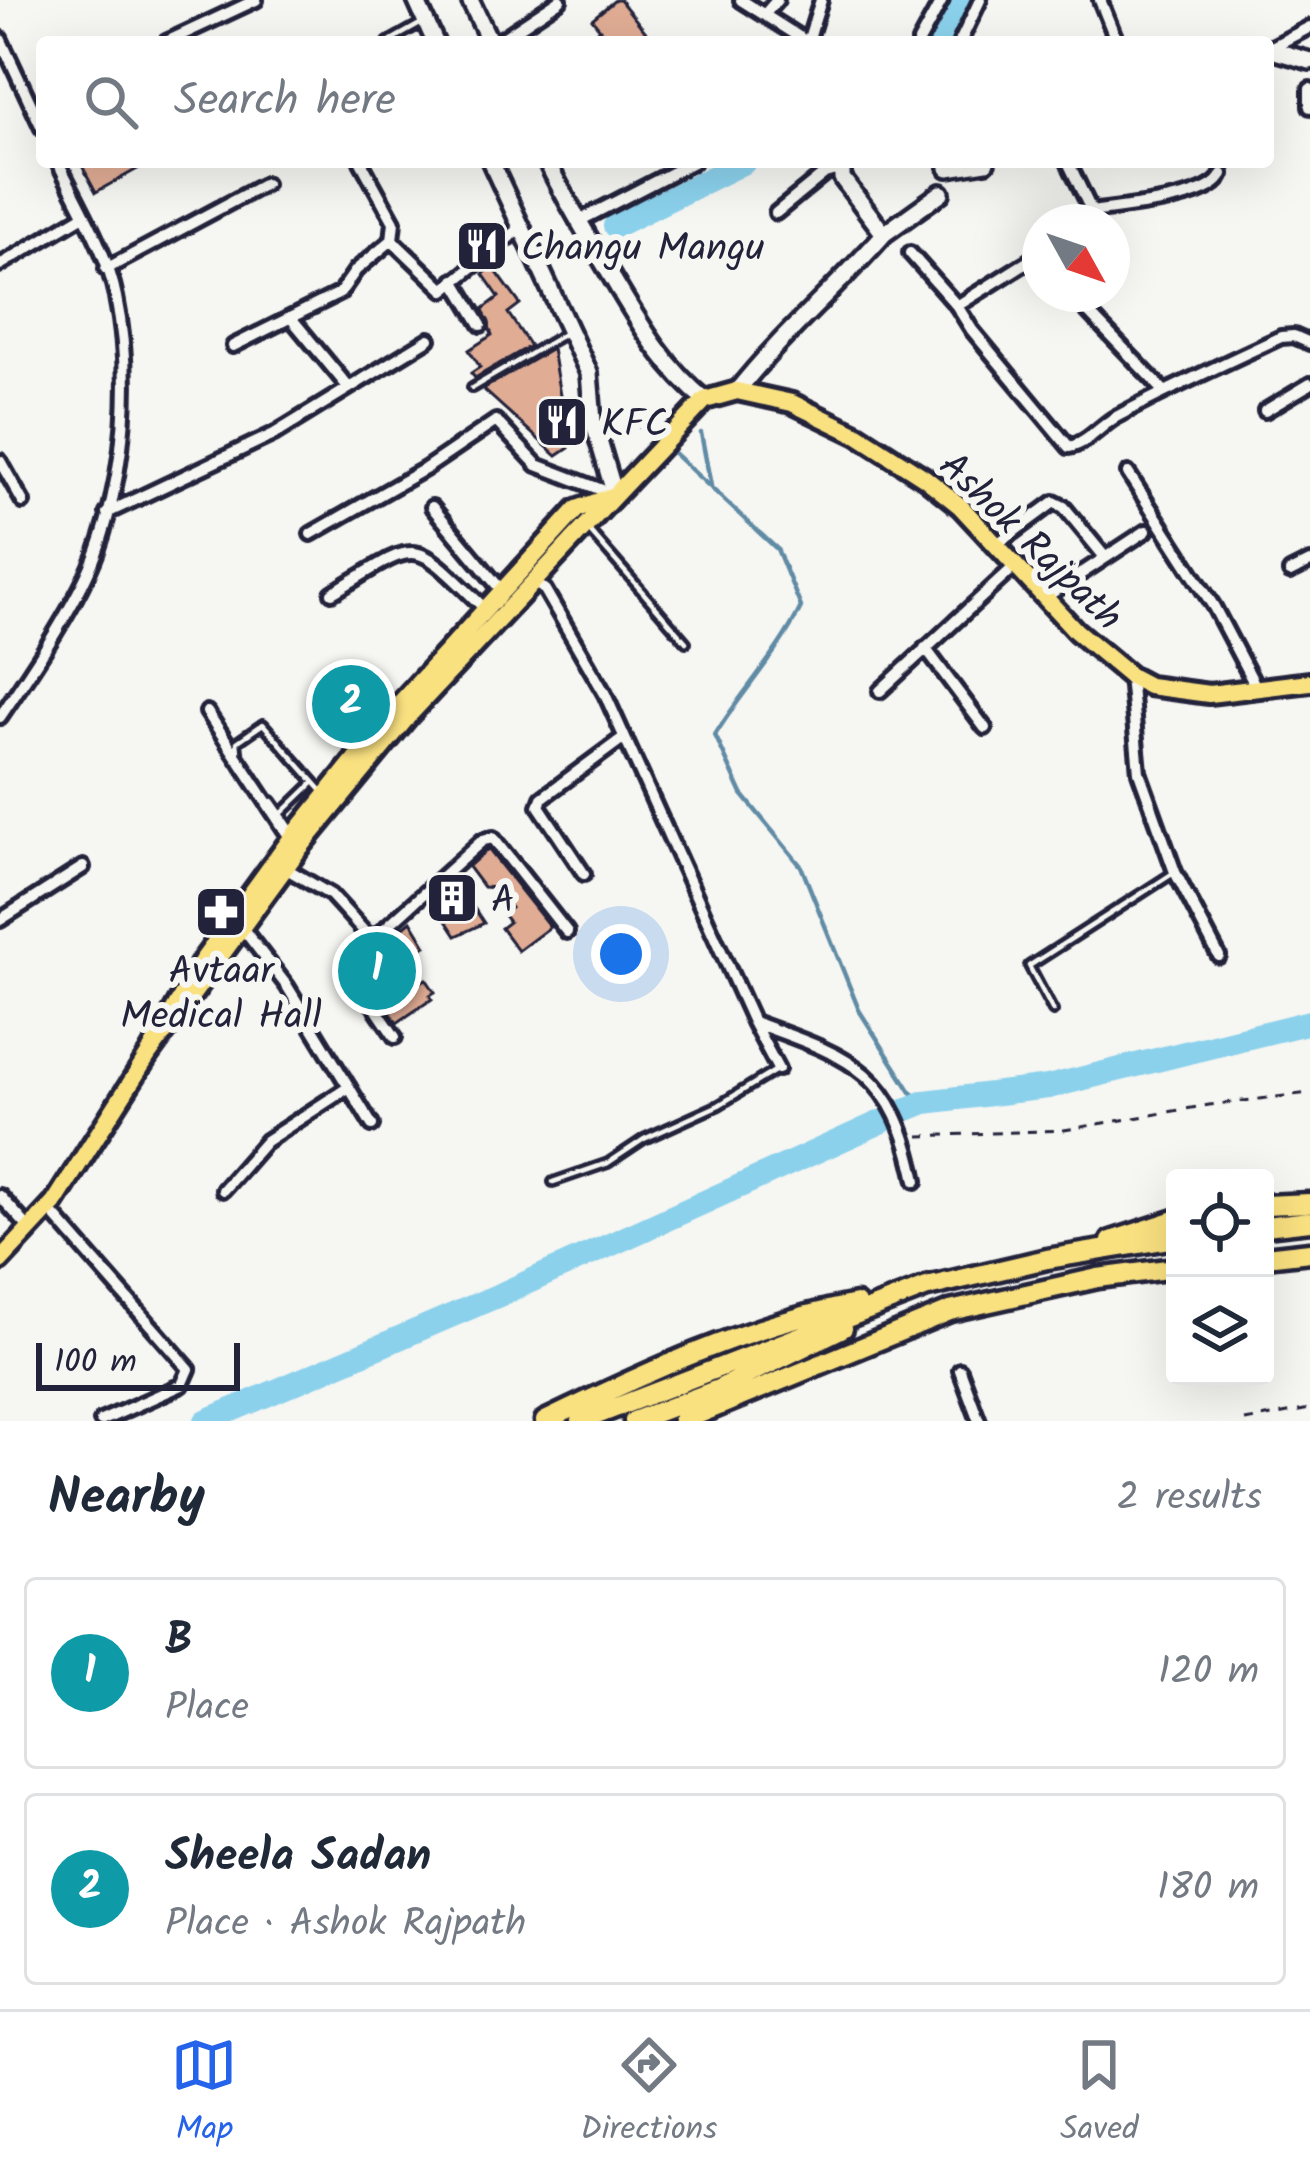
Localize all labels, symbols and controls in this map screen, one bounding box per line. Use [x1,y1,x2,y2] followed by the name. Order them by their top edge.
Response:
[36,36,1274,168] search box
[174,66,396,138] text: Search here
[78,69,144,135] icon: search
[1022,204,1130,312] north arrow
[454,218,510,274] restaurant icon: Changu Mangu
[521,219,765,281] place label: Changu Mangu
[534,394,590,450] restaurant icon: KFC
[601,395,668,457] place label: KFC
[923,438,1136,647] street label: Ashok Rajpath
[312,659,390,749] pin: 2
[424,870,480,926] building icon: A
[491,871,515,933] place label: A
[193,884,249,940] pharmacy icon: Avtaar Medical Hall
[591,924,651,984] your location
[338,926,416,1016] pin: 1
[120,942,322,1049] place label: Avtaar Medical Hall
[1166,1169,1274,1385] map controls
[1166,1169,1274,1277] button: locate
[1166,1277,1274,1385] button: layers
[36,1337,240,1390] scale bar
[54,1337,137,1390] text: 100 m
[48,1459,205,1540] text: Nearby
[1117,1468,1262,1530] text: 2 results
[165,1606,193,1678] text: B
[84,1642,96,1704] text: 1
[1158,1642,1259,1704] text: 120 m
[165,1678,249,1740] text: Place
[165,1822,431,1894] text: Sheela Sadan
[79,1858,101,1920] text: 2
[1157,1858,1259,1920] text: 180 m
[165,1894,526,1956] text: Place · Ashok Rajpath
[171,2032,237,2157] tab: Map
[580,2032,717,2157] tab: Directions
[1060,2032,1139,2157] tab: Saved

